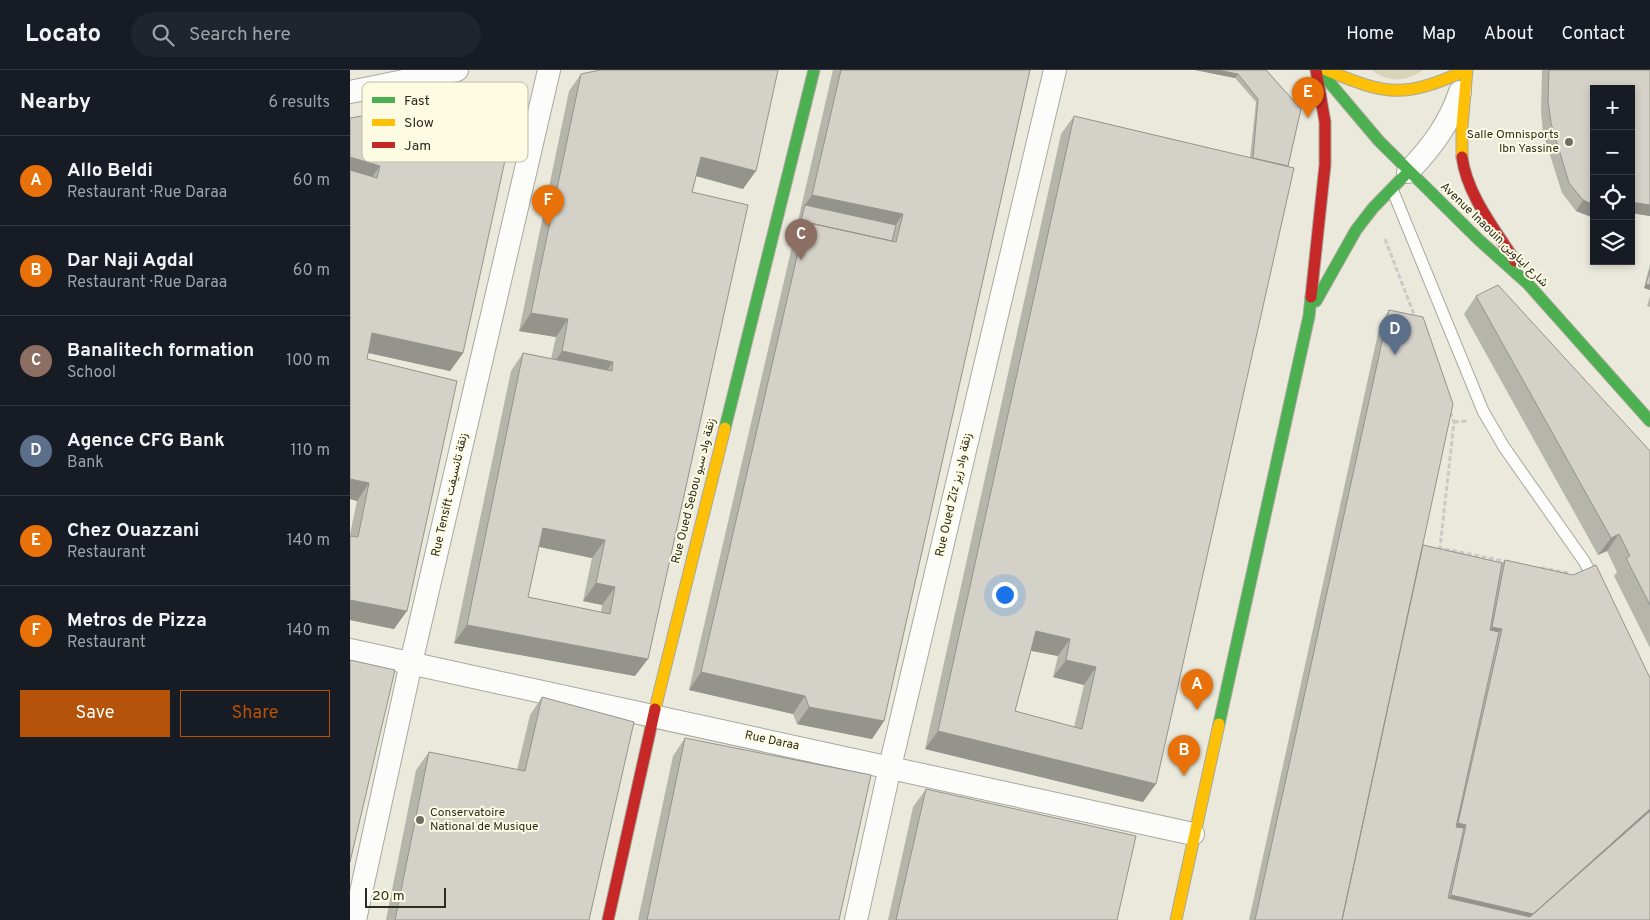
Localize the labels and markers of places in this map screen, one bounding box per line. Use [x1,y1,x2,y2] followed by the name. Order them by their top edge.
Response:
[1292,77,1324,118] pin: E
[1467,127,1559,157] place label: Salle Omnisports Ibn Yassine
[1563,136,1575,148] marker: Salle Omnisports Ibn Yassine
[532,185,564,226] pin: F
[785,219,817,260] pin: C
[1379,314,1411,355] pin: D
[1181,669,1213,710] pin: A
[1168,735,1200,776] pin: B
[430,805,538,835] place label: Conservatoire National de Musique
[414,814,426,826] marker: Conservatoire National de Musique

